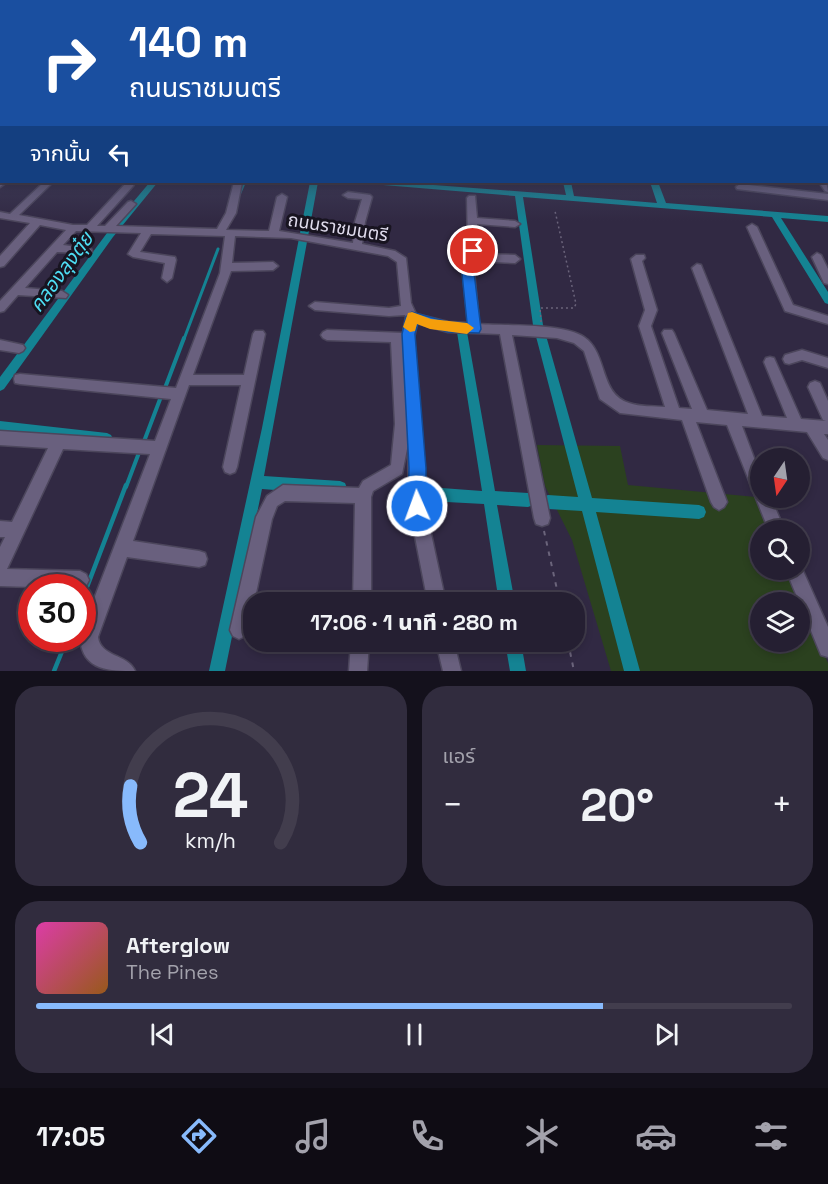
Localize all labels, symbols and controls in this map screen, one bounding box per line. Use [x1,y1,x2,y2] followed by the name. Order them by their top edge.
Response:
[129,16,248,69] text: 140 m
[30,24,108,102] icon: right
[129,70,281,105] text: ถนนราชมนตรี
[103,138,136,171] icon: left
[30,139,91,167] text: จากนั้น
[286,208,390,246] street label: ถนนราชมนตรี
[23,225,100,317] water label: คลองลุงตุ๋ย
[447,225,498,276] pin
[456,234,489,267] icon: arrive
[750,448,810,508] north arrow
[750,448,810,652] map controls
[385,474,449,538] position arrow
[750,520,810,580] button: search
[18,574,96,652] speed limit sign: 30
[750,592,810,652] button: layers
[310,608,518,636] text: 17:06 · 1 นาที · 280 m
[443,743,475,769] text: แอร์
[173,756,249,835] text: 24
[580,777,654,834] text: 20°
[443,784,463,826] text: −
[772,784,792,826] text: +
[185,827,236,854] text: km/h
[126,931,230,959] text: Afterglow
[126,959,219,985] text: The Pines
[146,1018,179,1051] icon: previous
[398,1018,431,1051] icon: pause
[650,1018,683,1051] icon: next
[178,1115,220,1157] icon: directions
[292,1115,334,1157] icon: music
[406,1115,448,1157] icon: phone
[521,1115,563,1157] icon: climate
[635,1115,677,1157] icon: car
[750,1115,792,1157] icon: filters
[36,1119,105,1154] text: 17:05

